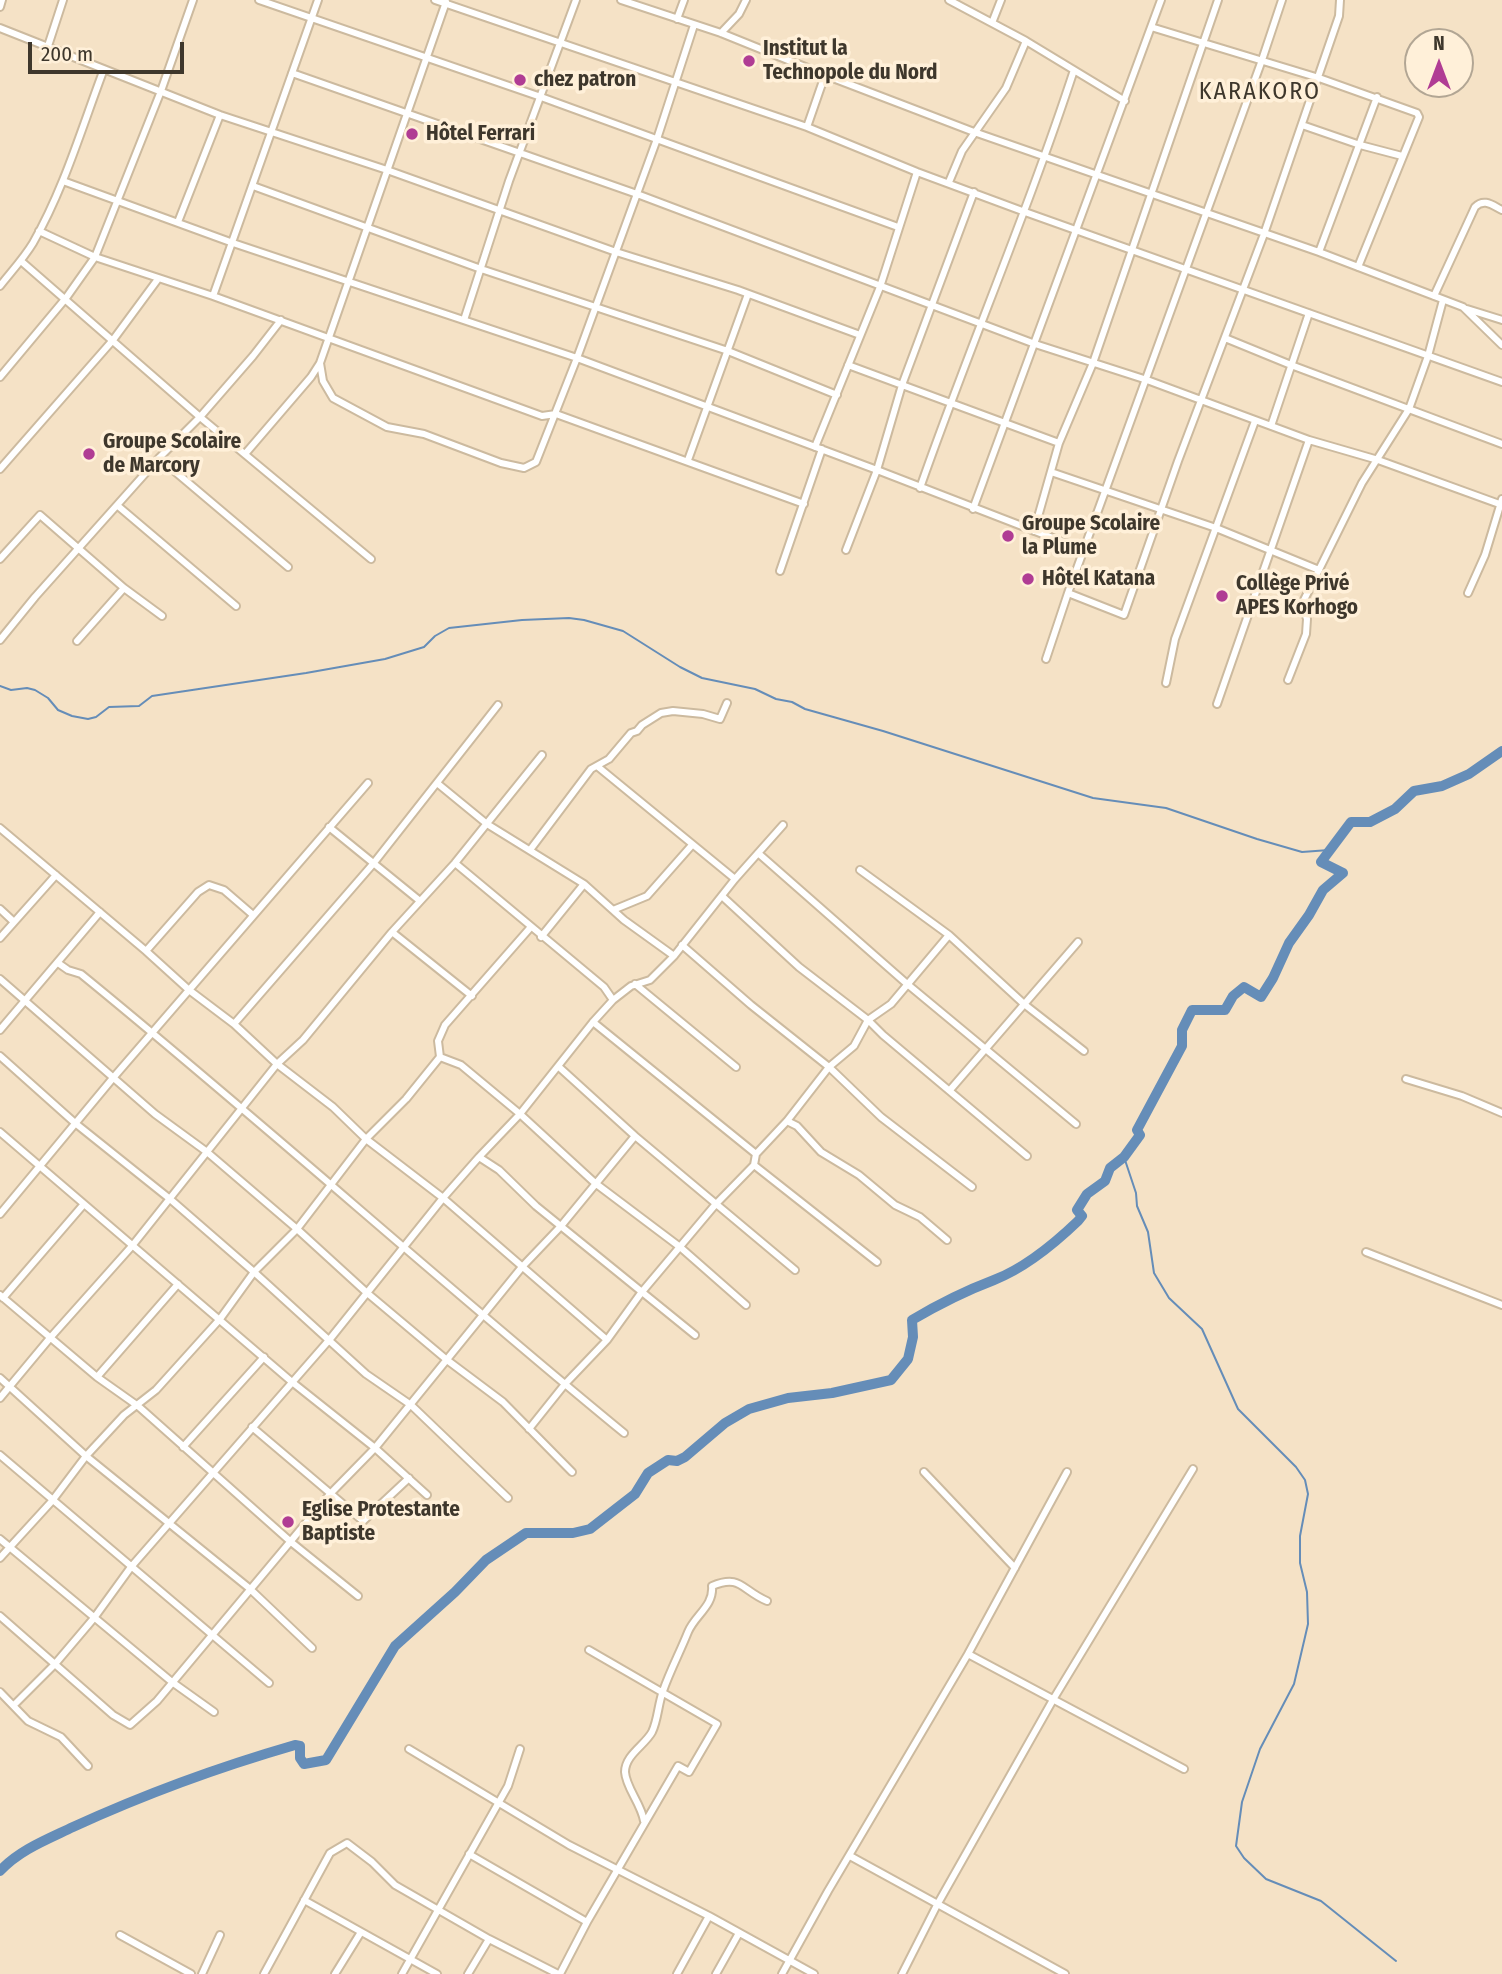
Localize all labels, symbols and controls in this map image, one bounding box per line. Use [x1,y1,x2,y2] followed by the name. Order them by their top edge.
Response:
[32,28,187,72] scale bar
[1404,28,1474,98] north arrow
[1433,32,1445,55] text: N
[763,36,937,86] place label: Institut la Technopole du Nord
[41,41,93,67] text: 200 m
[741,53,757,69] marker: Institut la Technopole du Nord
[534,67,636,93] place label: chez patron
[512,72,528,88] marker: chez patron
[1200,78,1320,106] district label: KARAKORO
[426,121,535,147] place label: Hôtel Ferrari
[404,126,420,142] marker: Hôtel Ferrari
[103,429,241,479] place label: Groupe Scolaire de Marcory
[81,446,97,462] marker: Groupe Scolaire de Marcory
[1022,511,1160,561] place label: Groupe Scolaire la Plume
[1000,528,1016,544] marker: Groupe Scolaire la Plume
[1042,566,1155,592] place label: Hôtel Katana
[1020,571,1036,587] marker: Hôtel Katana
[1236,571,1358,621] place label: Collège Privé APES Korhogo
[1214,588,1230,604] marker: Collège Privé APES Korhogo
[302,1497,460,1547] place label: Eglise Protestante Baptiste
[280,1514,296,1530] marker: Eglise Protestante Baptiste

